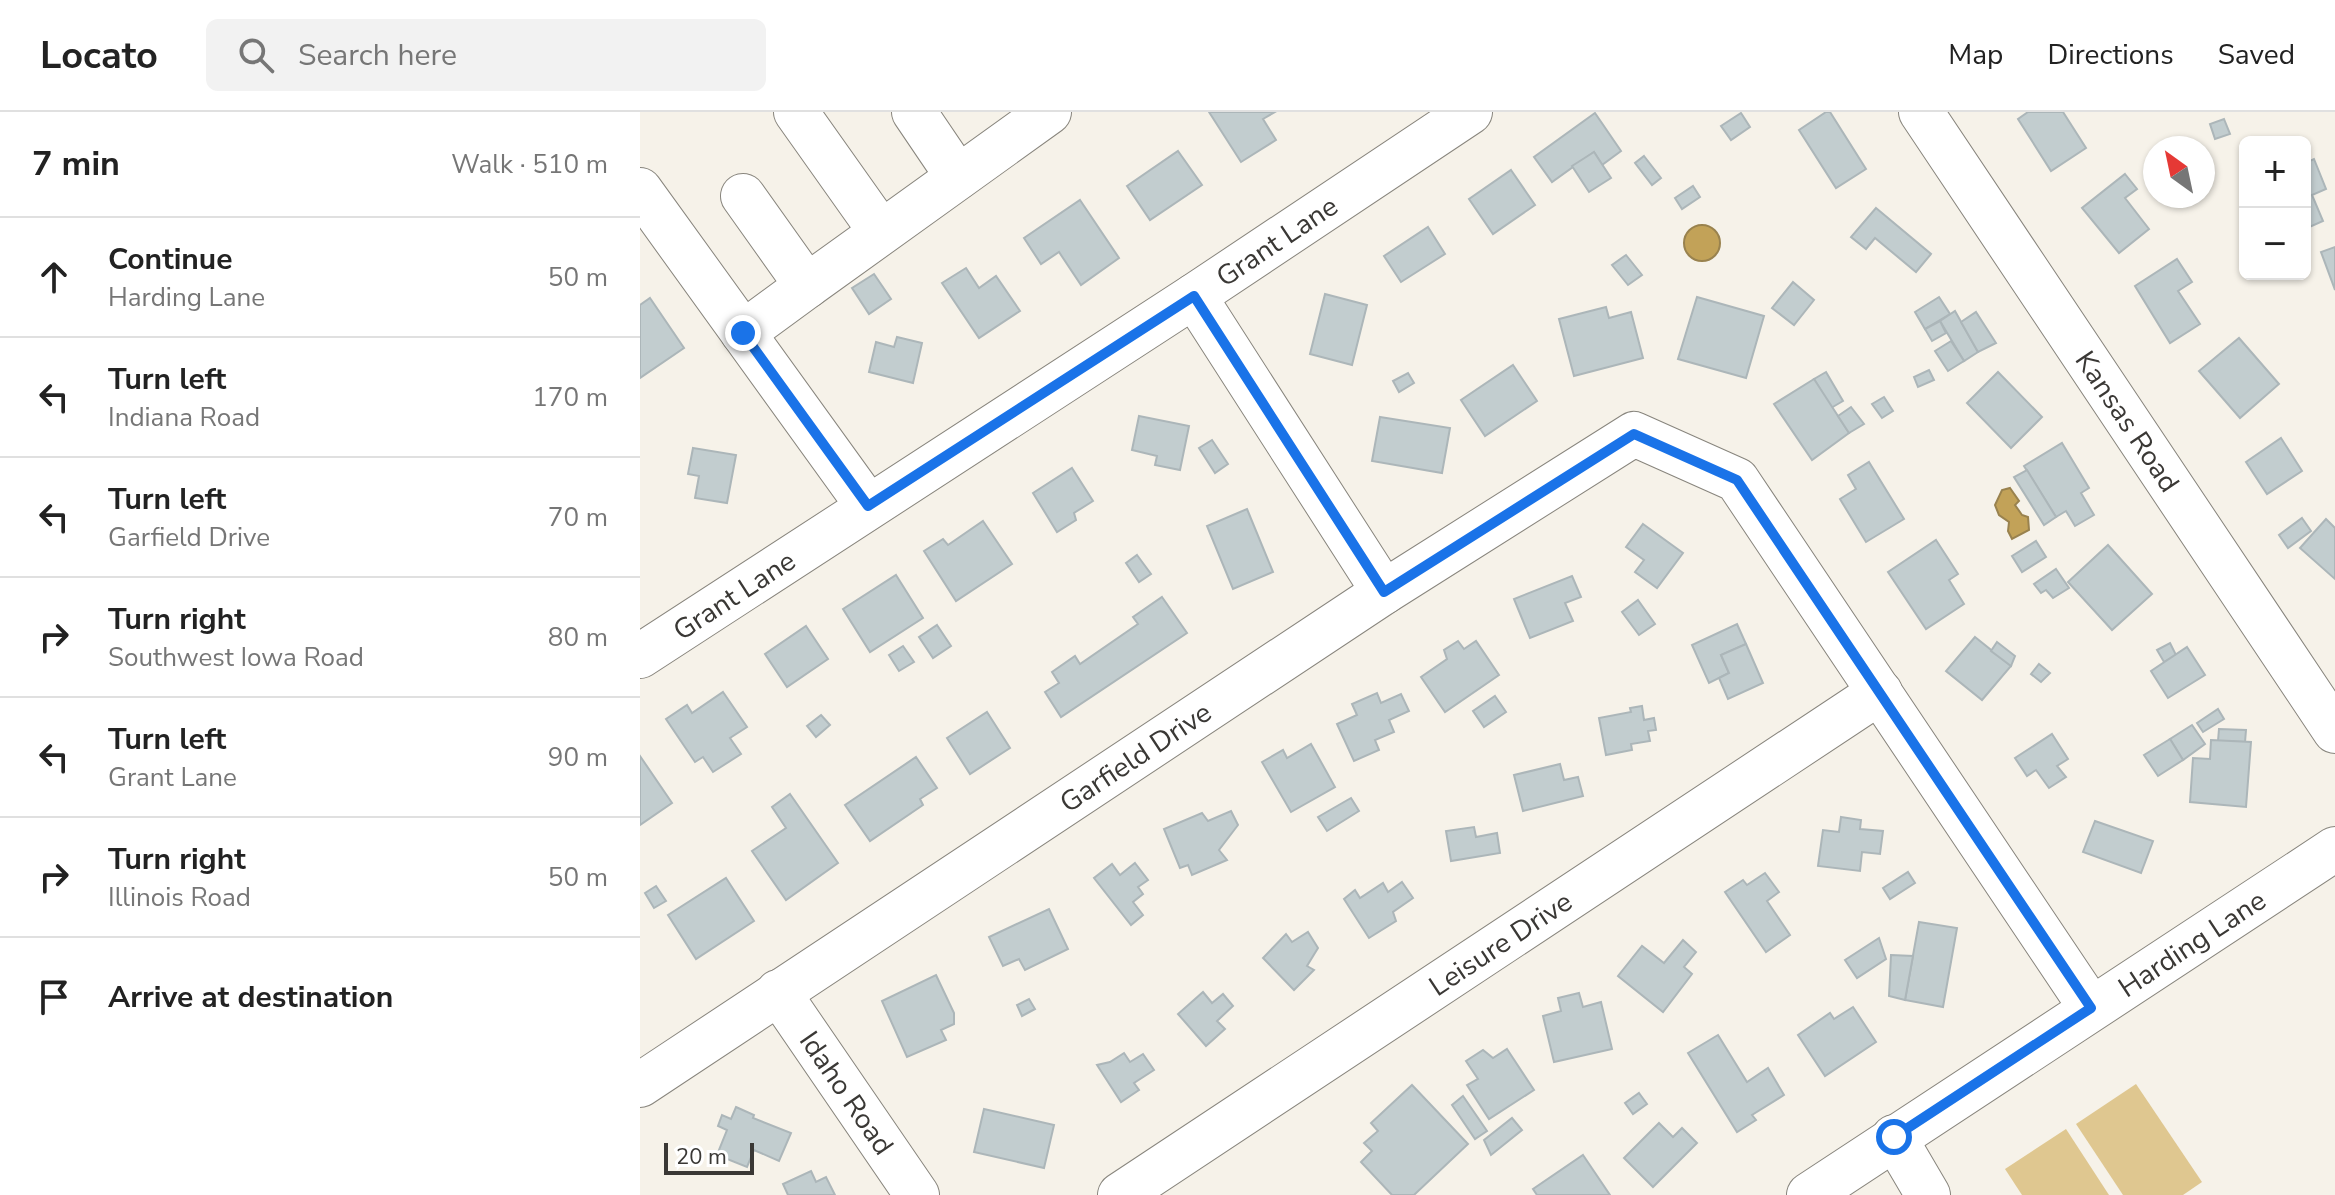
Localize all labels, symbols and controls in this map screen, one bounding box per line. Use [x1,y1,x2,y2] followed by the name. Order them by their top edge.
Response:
[206,19,766,91] search box
[40,30,158,81] text: Locato
[234,33,278,77] icon: search
[298,35,457,76] text: Search here
[1948,36,2003,74] text: Map
[2047,36,2174,74] text: Directions
[2218,36,2295,74] text: Saved
[2143,136,2215,208] north arrow
[2239,136,2311,280] map controls
[2239,136,2311,208] button: +
[32,141,120,187] text: 7 min
[451,147,608,182] text: Walk · 510 m
[1209,187,1345,296] street label: Grant Lane
[2239,208,2311,280] button: −
[108,239,233,280] text: Continue
[32,255,76,299] icon: ahead
[548,260,608,295] text: 50 m
[108,280,265,315] text: Harding Lane
[725,315,761,351] route end
[2066,344,2188,500] street label: Kansas Road
[108,359,226,400] text: Turn left
[32,375,76,419] icon: left
[532,380,608,415] text: 170 m
[108,400,260,435] text: Indiana Road
[108,479,226,520] text: Turn left
[32,495,76,539] icon: left
[548,500,608,535] text: 70 m
[108,520,270,555] text: Garfield Drive
[666,542,803,650] street label: Grant Lane
[108,599,246,640] text: Turn right
[32,615,76,659] icon: right
[548,620,608,655] text: 80 m
[108,640,364,675] text: Southwest Iowa Road
[1052,694,1219,822] street label: Garfield Drive
[108,719,226,760] text: Turn left
[32,735,76,779] icon: left
[548,740,608,775] text: 90 m
[108,760,237,795] text: Grant Lane
[108,839,246,880] text: Turn right
[32,855,76,899] icon: right
[548,860,608,895] text: 50 m
[108,880,251,915] text: Illinois Road
[2111,882,2273,1007] street label: Harding Lane
[1422,883,1580,1005] street label: Leisure Drive
[32,975,76,1019] icon: arrive
[108,977,393,1018] text: Arrive at destination
[790,1024,902,1163] street label: Idaho Road
[1876,1119,1912,1155] route start
[664,1139,754,1175] scale bar
[676,1142,727,1172] text: 20 m

